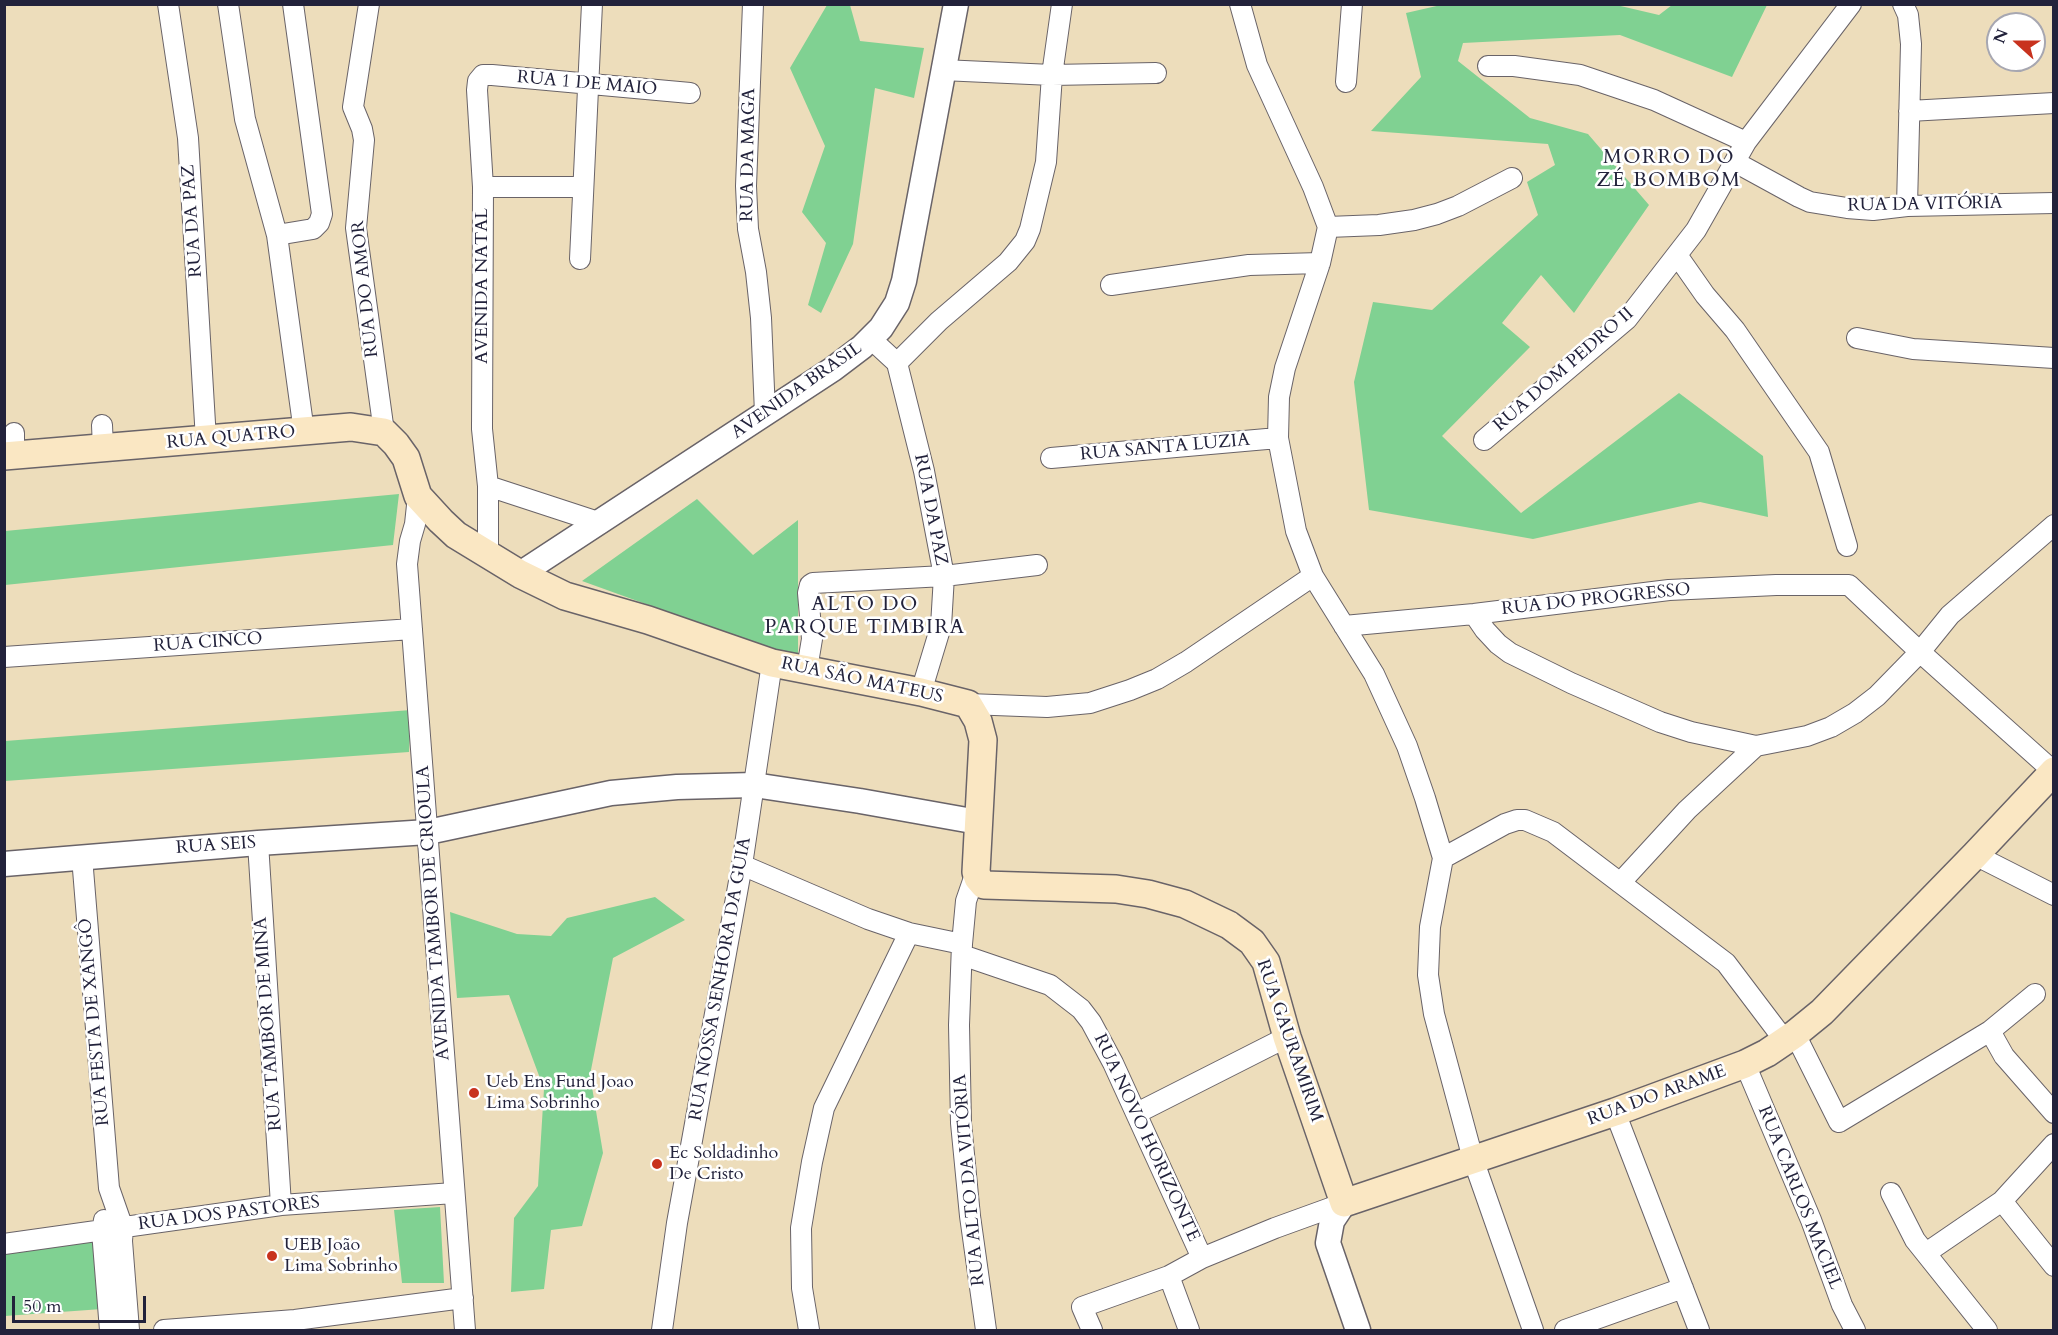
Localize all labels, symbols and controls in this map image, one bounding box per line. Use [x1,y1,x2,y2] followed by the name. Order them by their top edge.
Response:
[1986,12,2046,72] north arrow
[1988,26,2014,47] text: N
[516,67,658,101] street label: RUA 1 DE MAIO
[737,88,761,222] street label: RUA DA MAGA
[1597,146,1741,193] district label: MORRO DO ZÉ BOMBOM
[178,164,208,278] street label: RUA DA PAZ
[1847,193,2003,217] street label: RUA DA VITÓRIA
[472,208,494,364] street label: AVENIDA NATAL
[348,219,384,359] street label: RUA DO AMOR
[1490,303,1638,437] street label: RUA DOM PEDRO II
[728,338,866,444] street label: AVENIDA BRASIL
[166,422,296,454] street label: RUA QUATRO
[1079,430,1251,466] street label: RUA SANTA LUZIA
[909,452,951,568] street label: RUA DA PAZ
[1500,579,1692,621] street label: RUA DO PROGRESSO
[764,593,966,640] district label: ALTO DO PARQUE TIMBIRA
[153,628,263,658] street label: RUA CINCO
[779,653,945,709] street label: RUA SÃO MATEUS
[413,765,455,1061] street label: AVENIDA TAMBOR DE CRIOULA
[175,832,257,860] street label: RUA SEIS
[685,835,757,1123] street label: RUA NOSSA SENHORA DA GUIA
[251,916,287,1132] street label: RUA TAMBOR DE MINA
[75,917,115,1127] street label: RUA FESTA DE XANGÔ
[1251,957,1327,1125] street label: RUA GAURAMIRIM
[1088,1031,1204,1245] street label: RUA NOVO HORIZONTE
[1585,1061,1729,1131] street label: RUA DO ARAME
[486,1072,634,1114] place label: Ueb Ens Fund Joao Lima Sobrinho
[950,1073,990,1287] street label: RUA ALTO DA VITÓRIA
[467,1086,481,1100] marker: Ueb Ens Fund Joao Lima Sobrinho
[1752,1103,1846,1293] street label: RUA CARLOS MACIEL
[669,1143,778,1186] place label: Ec Soldadinho De Cristo
[650,1157,664,1171] marker: Ec Soldadinho De Cristo
[137,1192,321,1236] street label: RUA DOS PASTORES
[284,1235,398,1278] place label: UEB João Lima Sobrinho
[265,1249,279,1263] marker: UEB João Lima Sobrinho
[15,1284,148,1322] scale bar
[23,1294,62,1319] text: 50 m

